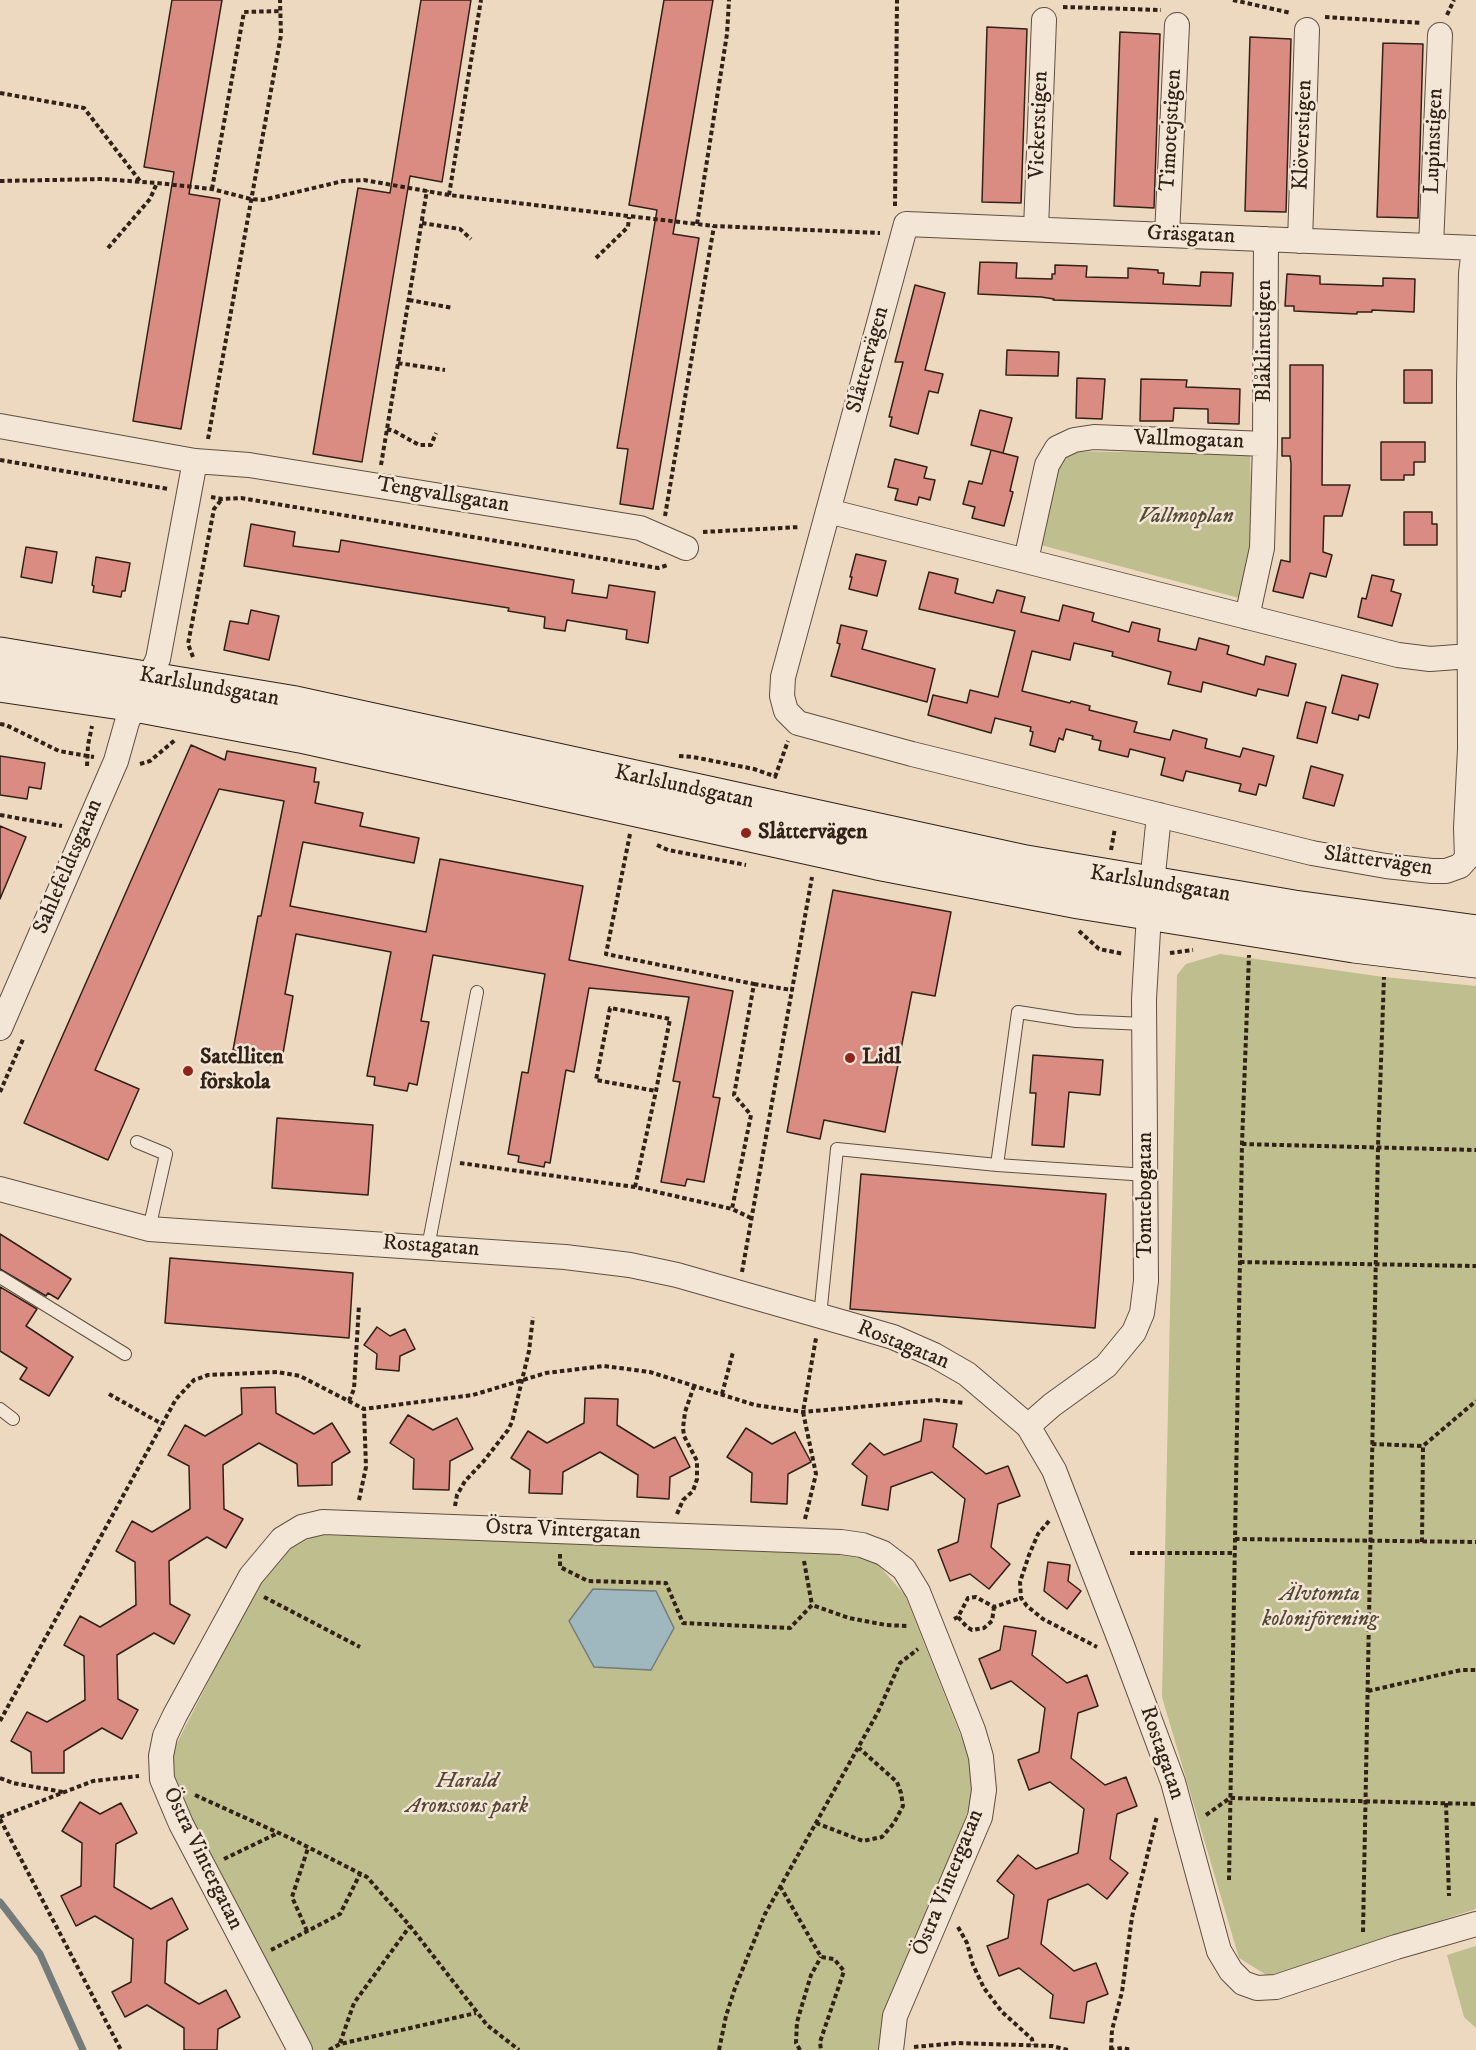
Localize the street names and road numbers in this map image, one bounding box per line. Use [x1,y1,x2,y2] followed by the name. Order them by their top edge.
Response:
[1156,68,1188,192] street label: Timotejstigen
[1025,70,1055,180] street label: Vickerstigen
[1289,79,1319,191] street label: Klöverstigen
[1420,88,1450,194] street label: Lupinstigen
[1146,221,1236,251] street label: Gräsgatan
[1252,280,1278,402] street label: Blåklintstigen
[842,304,896,416] street label: Slåttervägen
[1133,426,1245,456] street label: Vallmogatan
[375,472,511,520] street label: Tengvallsgatan
[137,663,281,713] street label: Karlslundsgatan
[612,760,756,816] street label: Karlslundsgatan
[29,796,109,938] street label: Sahlefeldtsgatan
[1322,841,1434,883] street label: Slåttervägen
[1088,861,1232,909] street label: Karlslundsgatan
[1133,1132,1159,1258] street label: Tomtebogatan
[382,1230,480,1264] street label: Rostagatan
[853,1316,953,1376] street label: Rostagatan
[485,1515,641,1547] street label: Östra Vintergatan
[1133,1703,1189,1803] street label: Rostagatan
[156,1783,248,1935] street label: Östra Vintergatan
[908,1806,990,1960] street label: Östra Vintergatan

